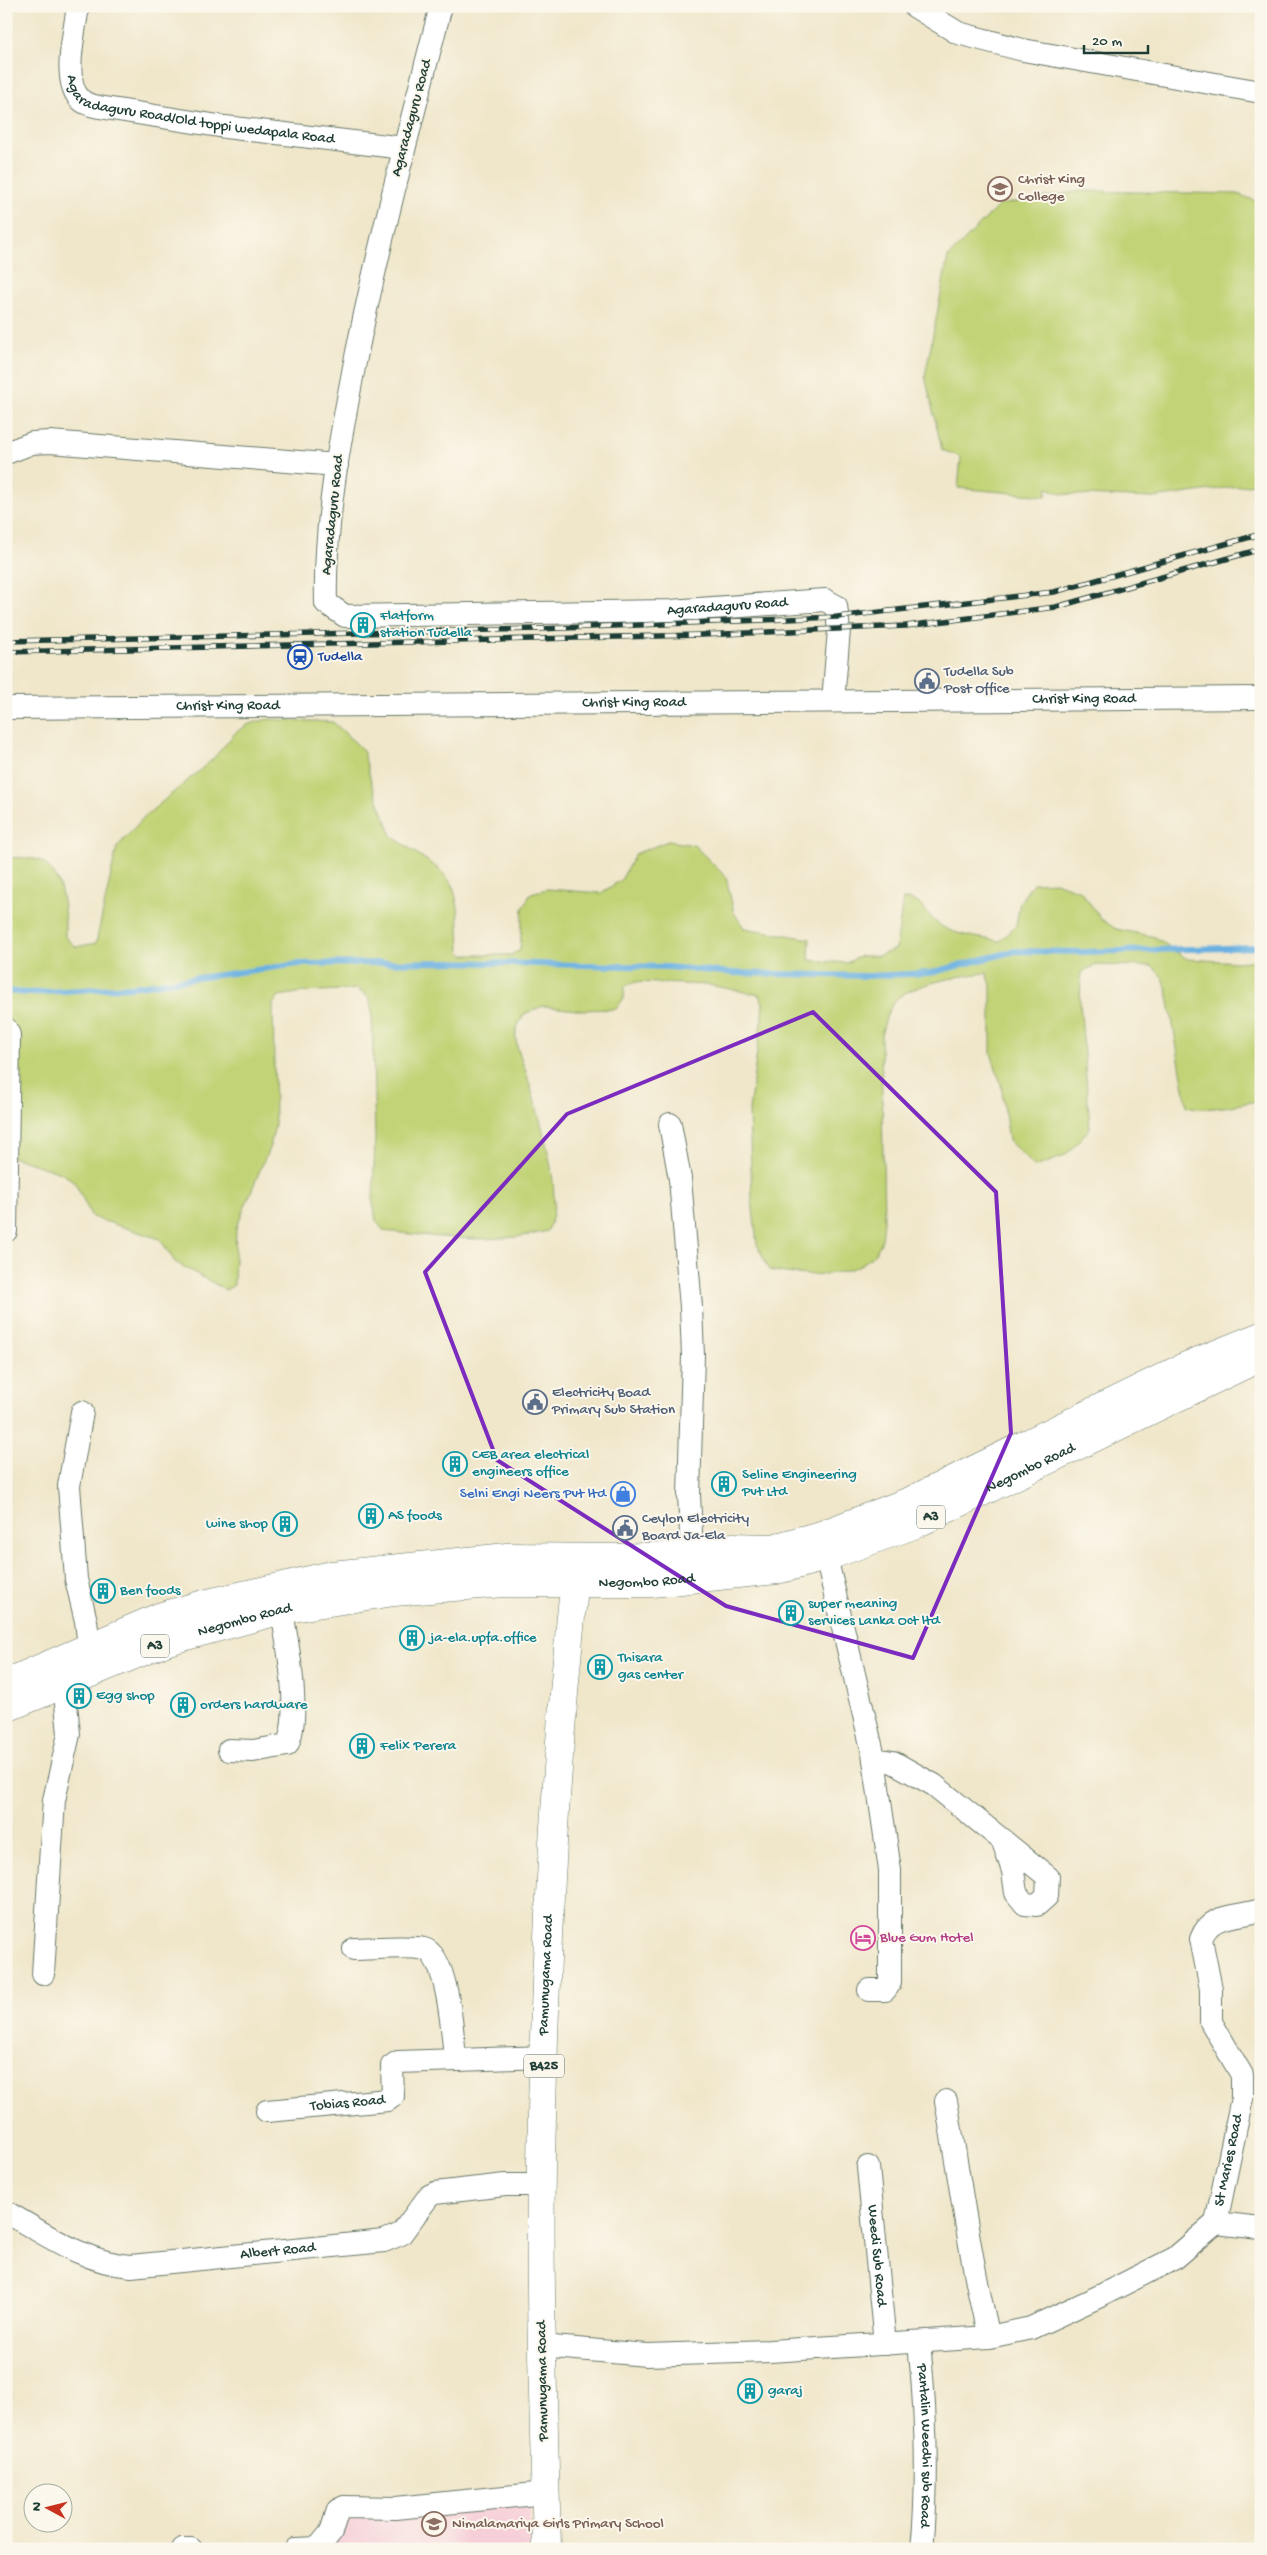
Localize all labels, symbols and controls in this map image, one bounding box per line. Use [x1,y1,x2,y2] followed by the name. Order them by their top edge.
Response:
[1084,22,1148,54] scale bar
[1092,33,1122,51] text: 20 m
[388,56,437,179] street label: Agaradaguru Road
[62,74,337,149] street label: Agaradaguru Road/Old toppi wedapala Road
[1018,171,1085,206] place label: Christ King College
[987,176,1013,202] school or university icon: Christ King College
[318,453,348,576] street label: Agaradaguru Road
[666,594,789,620] street label: Agaradaguru Road
[379,607,473,642] place label: Flatform station Tudella
[350,612,376,638] building icon: Flatform station Tudella
[287,644,313,670] station icon: Tudella
[317,648,363,666] place label: Tudella
[943,663,1014,698] place label: Tudella Sub Post Office
[914,668,940,694] public building icon: Tudella Sub Post Office
[1032,690,1137,709] street label: Christ King Road
[582,694,687,712] street label: Christ King Road
[176,697,281,716] street label: Christ King Road
[551,1384,675,1419] place label: Electricity Boad Primary Sub Station
[522,1389,548,1415] public building icon: Electricity Boad Primary Sub Station
[983,1439,1079,1498] street label: Negombo Road
[472,1446,589,1481] place label: CEB area electrical engineers office
[442,1451,468,1477] building icon: CEB area electrical engineers office
[741,1466,857,1501] place label: Seline Engineering Pvt Ltd
[711,1471,737,1497] building icon: Seline Engineering Pvt Ltd
[610,1481,636,1507] shop icon: Selni Engi Neers Pvt ltd
[460,1485,607,1503] place label: Selni Engi Neers Pvt ltd
[358,1503,384,1529] building icon: AS foods
[917,1505,945,1528] road number: A3
[388,1507,442,1525] place label: AS foods
[641,1510,750,1545] place label: Ceylon Electricity Board Ja-Ela
[272,1511,298,1537] building icon: wine shop
[206,1515,269,1533] place label: wine shop
[612,1515,638,1541] public building icon: Ceylon Electricity Board Ja-Ela
[598,1569,697,1592] street label: Negombo Road
[90,1578,116,1604] building icon: Ben foods
[119,1582,181,1600] place label: Ben foods
[808,1595,941,1630] place label: super meaning services Lanka Oct ltd
[196,1599,294,1641] street label: Negombo Road
[778,1600,804,1626] building icon: super meaning services Lanka Oct ltd
[399,1625,425,1651] building icon: ja-ela.upfa.office
[427,1629,537,1647] place label: ja-ela.upfa.office
[141,1634,169,1658] road number: A3
[617,1649,685,1684] place label: Thisara gas center
[587,1654,613,1680] building icon: Thisara gas center
[66,1683,92,1709] building icon: Egg shop
[96,1687,155,1705] place label: Egg shop
[170,1692,196,1718] building icon: orders hardware
[200,1696,308,1714] place label: orders hardware
[349,1733,375,1759] building icon: Felix Perera
[379,1737,457,1755] place label: Felix Perera
[535,1913,558,2037] street label: Pamunugama Road
[850,1925,876,1951] hotel icon: Blue Gum Hotel
[879,1929,974,1947] place label: Blue Gum Hotel
[524,2054,564,2078] road number: B425
[309,2091,387,2116] street label: Tobias Road
[1211,2112,1248,2208] street label: St Maries Road
[863,2204,890,2309] street label: Weedi Sub Road
[239,2239,318,2264] street label: Albert Road
[533,2319,553,2442] street label: Pamunugama Road
[912,2362,935,2530] street label: Pantalin Weedhi sub Road
[737,2378,763,2404] building icon: garaj
[768,2382,803,2400] place label: garaj
[22,2482,72,2532] north arrow
[29,2501,47,2512] text: N
[421,2511,447,2537] school or university icon: Nimalamariya Girls Primary School
[452,2515,664,2533] place label: Nimalamariya Girls Primary School

